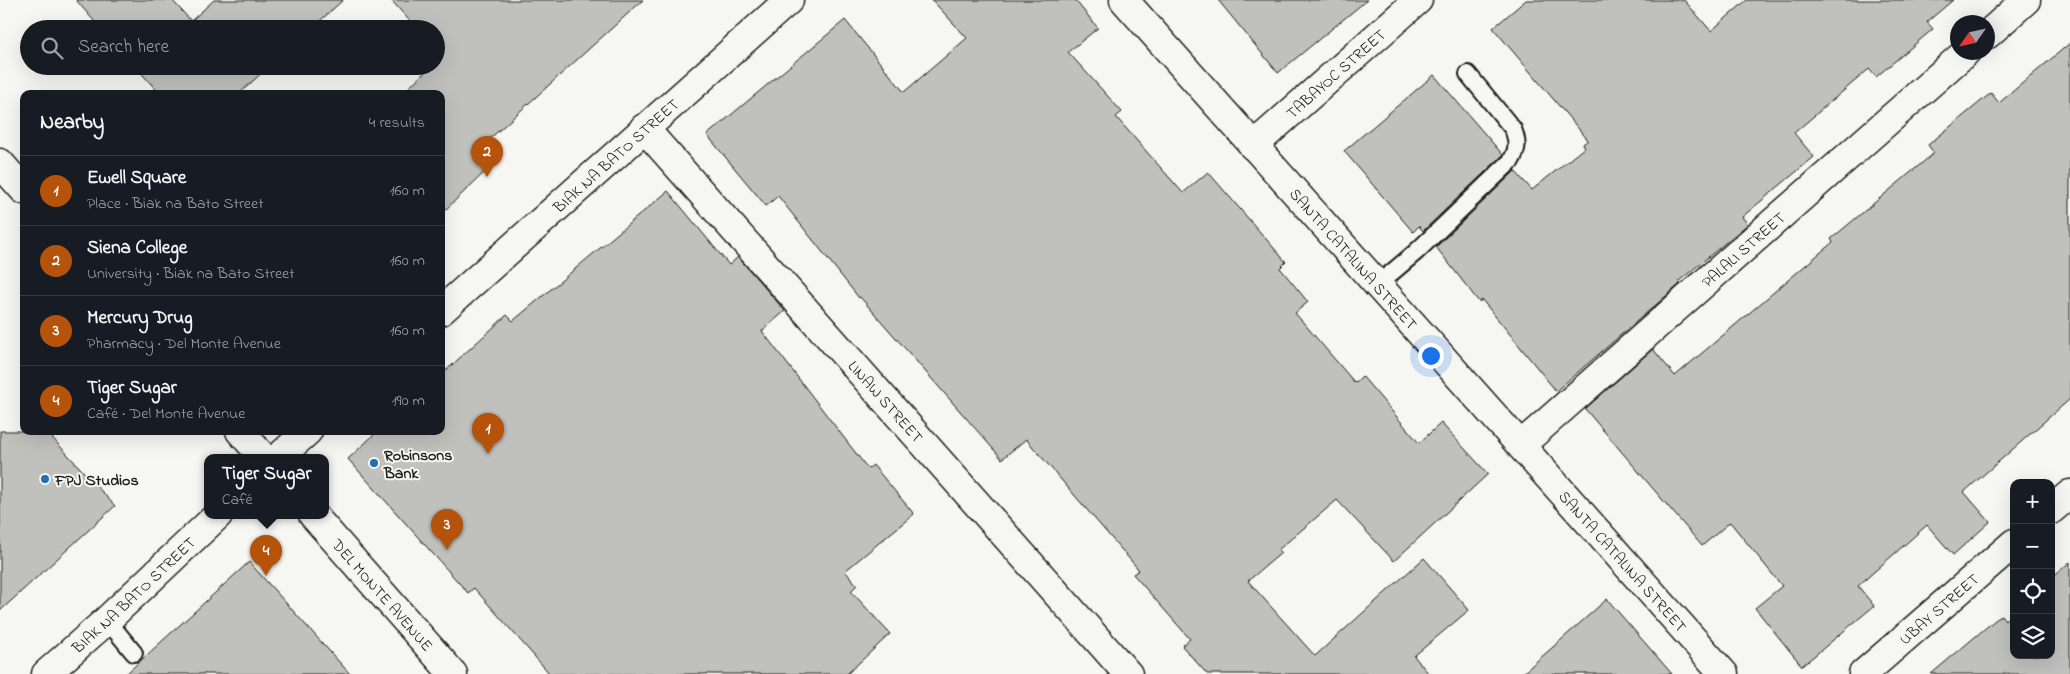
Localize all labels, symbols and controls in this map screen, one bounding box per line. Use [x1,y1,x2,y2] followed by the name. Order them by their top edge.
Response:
[1950,15,1995,60] north arrow
[20,20,445,75] search box
[1282,24,1392,125] street label: TABAYOC STREET
[38,34,66,62] icon: search
[78,34,169,61] text: Search here
[548,94,685,220] street label: BIAK NA BATO STREET
[40,108,104,138] text: Nearby
[369,111,425,135] text: 4 results
[471,136,503,177] pin: 2
[87,165,186,192] text: Ewell Square
[53,179,59,203] text: 1
[390,179,425,203] text: 160 m
[1283,183,1422,336] street label: SANTA CATALINA STREET
[87,192,264,216] text: Place · Biak na Bato Street
[1697,207,1791,294] street label: PALALI STREET
[87,235,187,262] text: Siena College
[52,249,60,273] text: 2
[390,249,425,273] text: 160 m
[87,262,295,286] text: University · Biak na Bato Street
[87,305,193,332] text: Mercury Drug
[53,319,59,343] text: 3
[390,319,425,343] text: 160 m
[87,332,281,356] text: Pharmacy · Del Monte Avenue
[1418,343,1444,369] your location
[841,356,928,449] street label: LINAW STREET
[87,375,177,402] text: Tiger Sugar
[53,389,59,413] text: 4
[392,389,425,413] text: 190 m
[87,402,245,426] text: Café · Del Monte Avenue
[472,413,504,454] pin: 1
[383,444,452,486] place label: Robinsons Bank
[204,454,329,519] popup
[368,457,380,469] marker: Robinsons Bank
[222,461,311,488] text: Tiger Sugar
[54,469,139,493] place label: FPJ Studios
[39,473,51,485] marker: FPJ Studios
[2010,479,2055,659] map controls
[2010,479,2055,524] button: +
[1552,486,1692,639] street label: SANTA CATALINA STREET
[222,488,253,512] text: Café
[431,509,463,550] pin: 3
[2010,524,2055,569] button: −
[66,532,202,661] street label: BIAK NA BATO STREET
[325,534,438,657] street label: DEL MONTE AVENUE
[250,535,282,576] pin: 4
[1895,568,1985,651] street label: UBAY STREET
[2010,569,2055,614] button: locate
[2010,614,2055,659] button: layers

